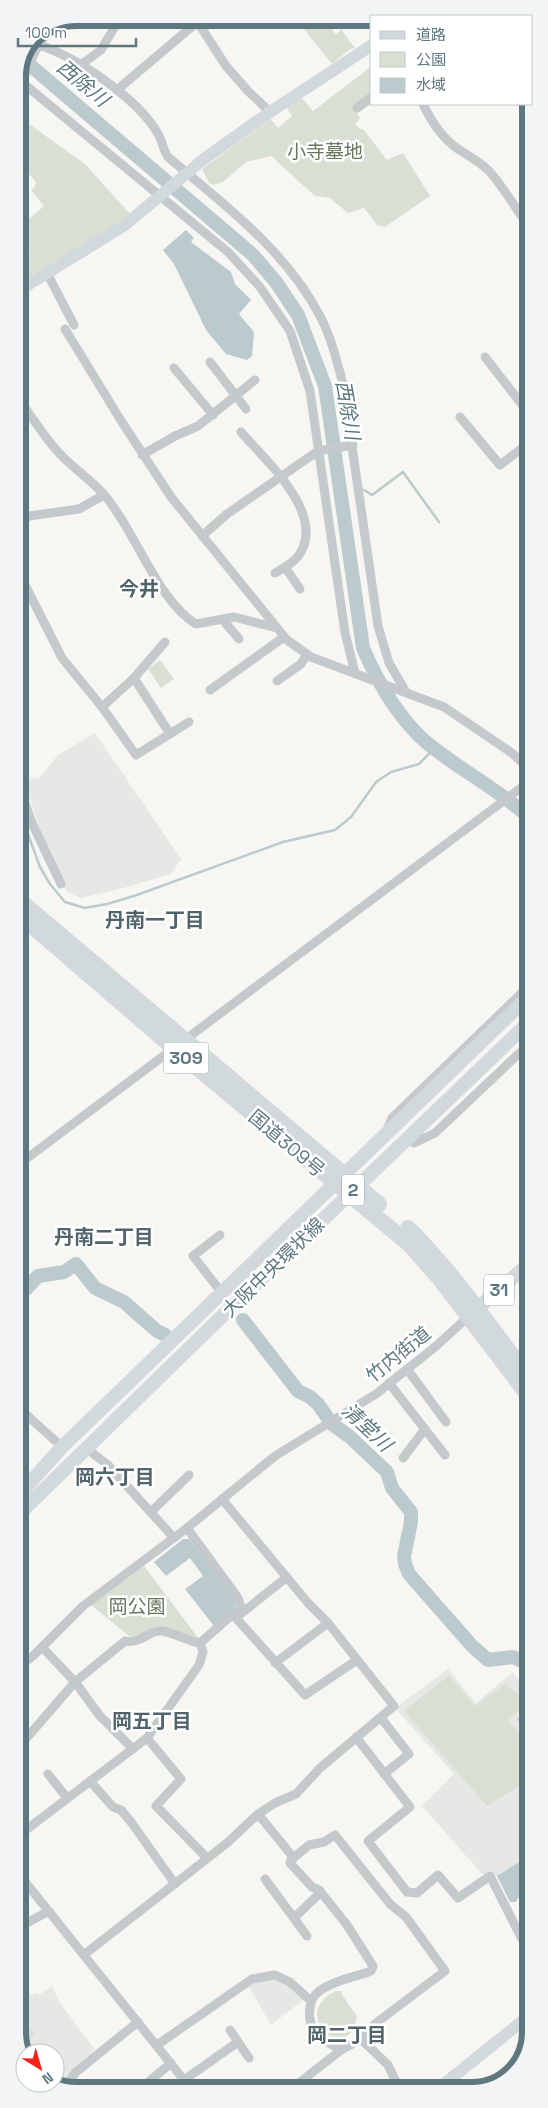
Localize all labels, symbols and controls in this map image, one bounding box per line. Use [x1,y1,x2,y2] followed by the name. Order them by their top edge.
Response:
[18,15,135,47] scale bar
[370,15,533,105] legend
[25,23,67,42] text: 100 m
[416,25,446,44] text: 道路
[416,50,446,69] text: 公園
[52,54,116,114] water label: 西除川
[416,75,446,94] text: 水域
[287,139,363,164] park label: 小寺墓地
[330,378,366,444] water label: 西除川
[119,576,159,602] district label: 今井
[105,907,205,933] district label: 丹南一丁目
[164,1042,208,1074] road number: 309
[243,1104,330,1183] street label: 国道309号
[342,1174,364,1206] road number: 2
[217,1212,330,1323] street label: 大阪中央環状線
[54,1224,154,1250] district label: 丹南二丁目
[484,1274,514,1306] road number: 31
[361,1321,436,1388] street label: 竹内街道
[336,1397,399,1458] water label: 清堂川
[75,1464,155,1490] district label: 岡六丁目
[108,1594,166,1619] park label: 岡公園
[112,1708,192,1734] district label: 岡五丁目
[307,2022,387,2048] district label: 岡二丁目
[15,2043,65,2093] north arrow
[39,2068,57,2088] text: N

